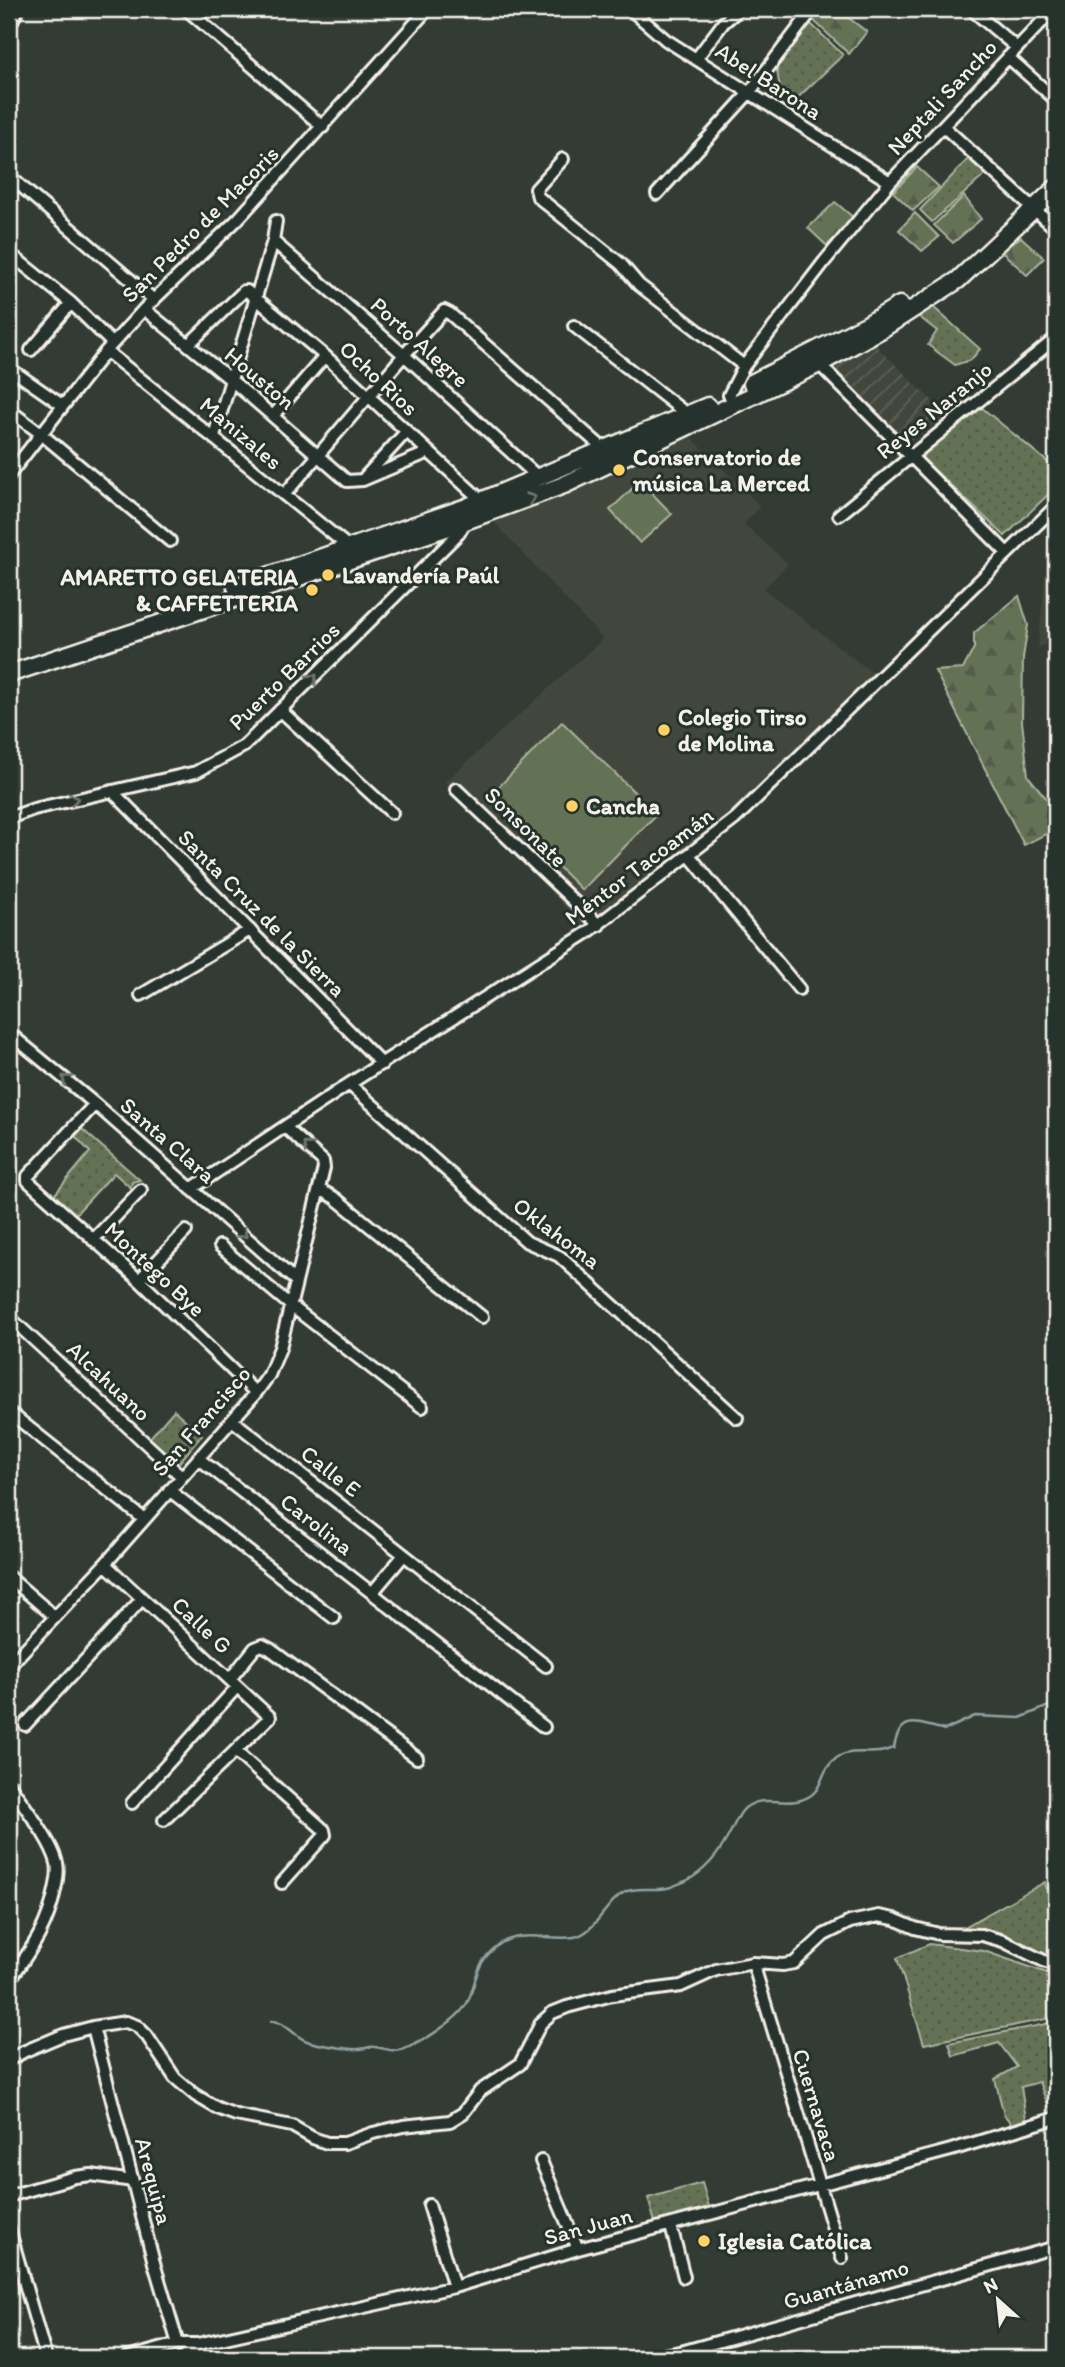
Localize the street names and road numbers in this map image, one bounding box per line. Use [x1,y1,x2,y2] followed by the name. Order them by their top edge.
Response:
[881,33,1003,161] street label: Neptali Sancho
[711,36,828,126] street label: Abel Barona
[116,140,284,308] street label: San Pedro de Macoris
[365,291,475,393] street label: Porto Alegre
[334,334,424,422] street label: Ocho Rios
[219,340,301,416] street label: Houston
[870,355,998,465] street label: Reyes Naranjo
[194,390,288,476] street label: Manizales
[222,616,346,736] street label: Puerto Barrios
[479,781,573,873] street label: Sonsonate
[559,801,719,931] street label: Méntor Tacoamán
[172,823,352,1003] street label: Santa Cruz de la Sierra
[115,1091,221,1189] street label: Santa Clara
[508,1191,606,1275] street label: Oklahoma
[99,1215,211,1323] street label: Montego Bye
[61,1335,157,1427] street label: Alcahuano
[145,1360,257,1482] street label: San Francisco
[295,1439,367,1503] street label: Calle E
[275,1487,359,1561] street label: Carolina
[166,1590,238,1660] street label: Calle G
[787,2045,847,2165] street label: Cuernavaca
[129,2134,179,2228] street label: Arequipa
[541,2201,635,2251] street label: San Juan
[780,2253,912,2315] street label: Guantánamo

